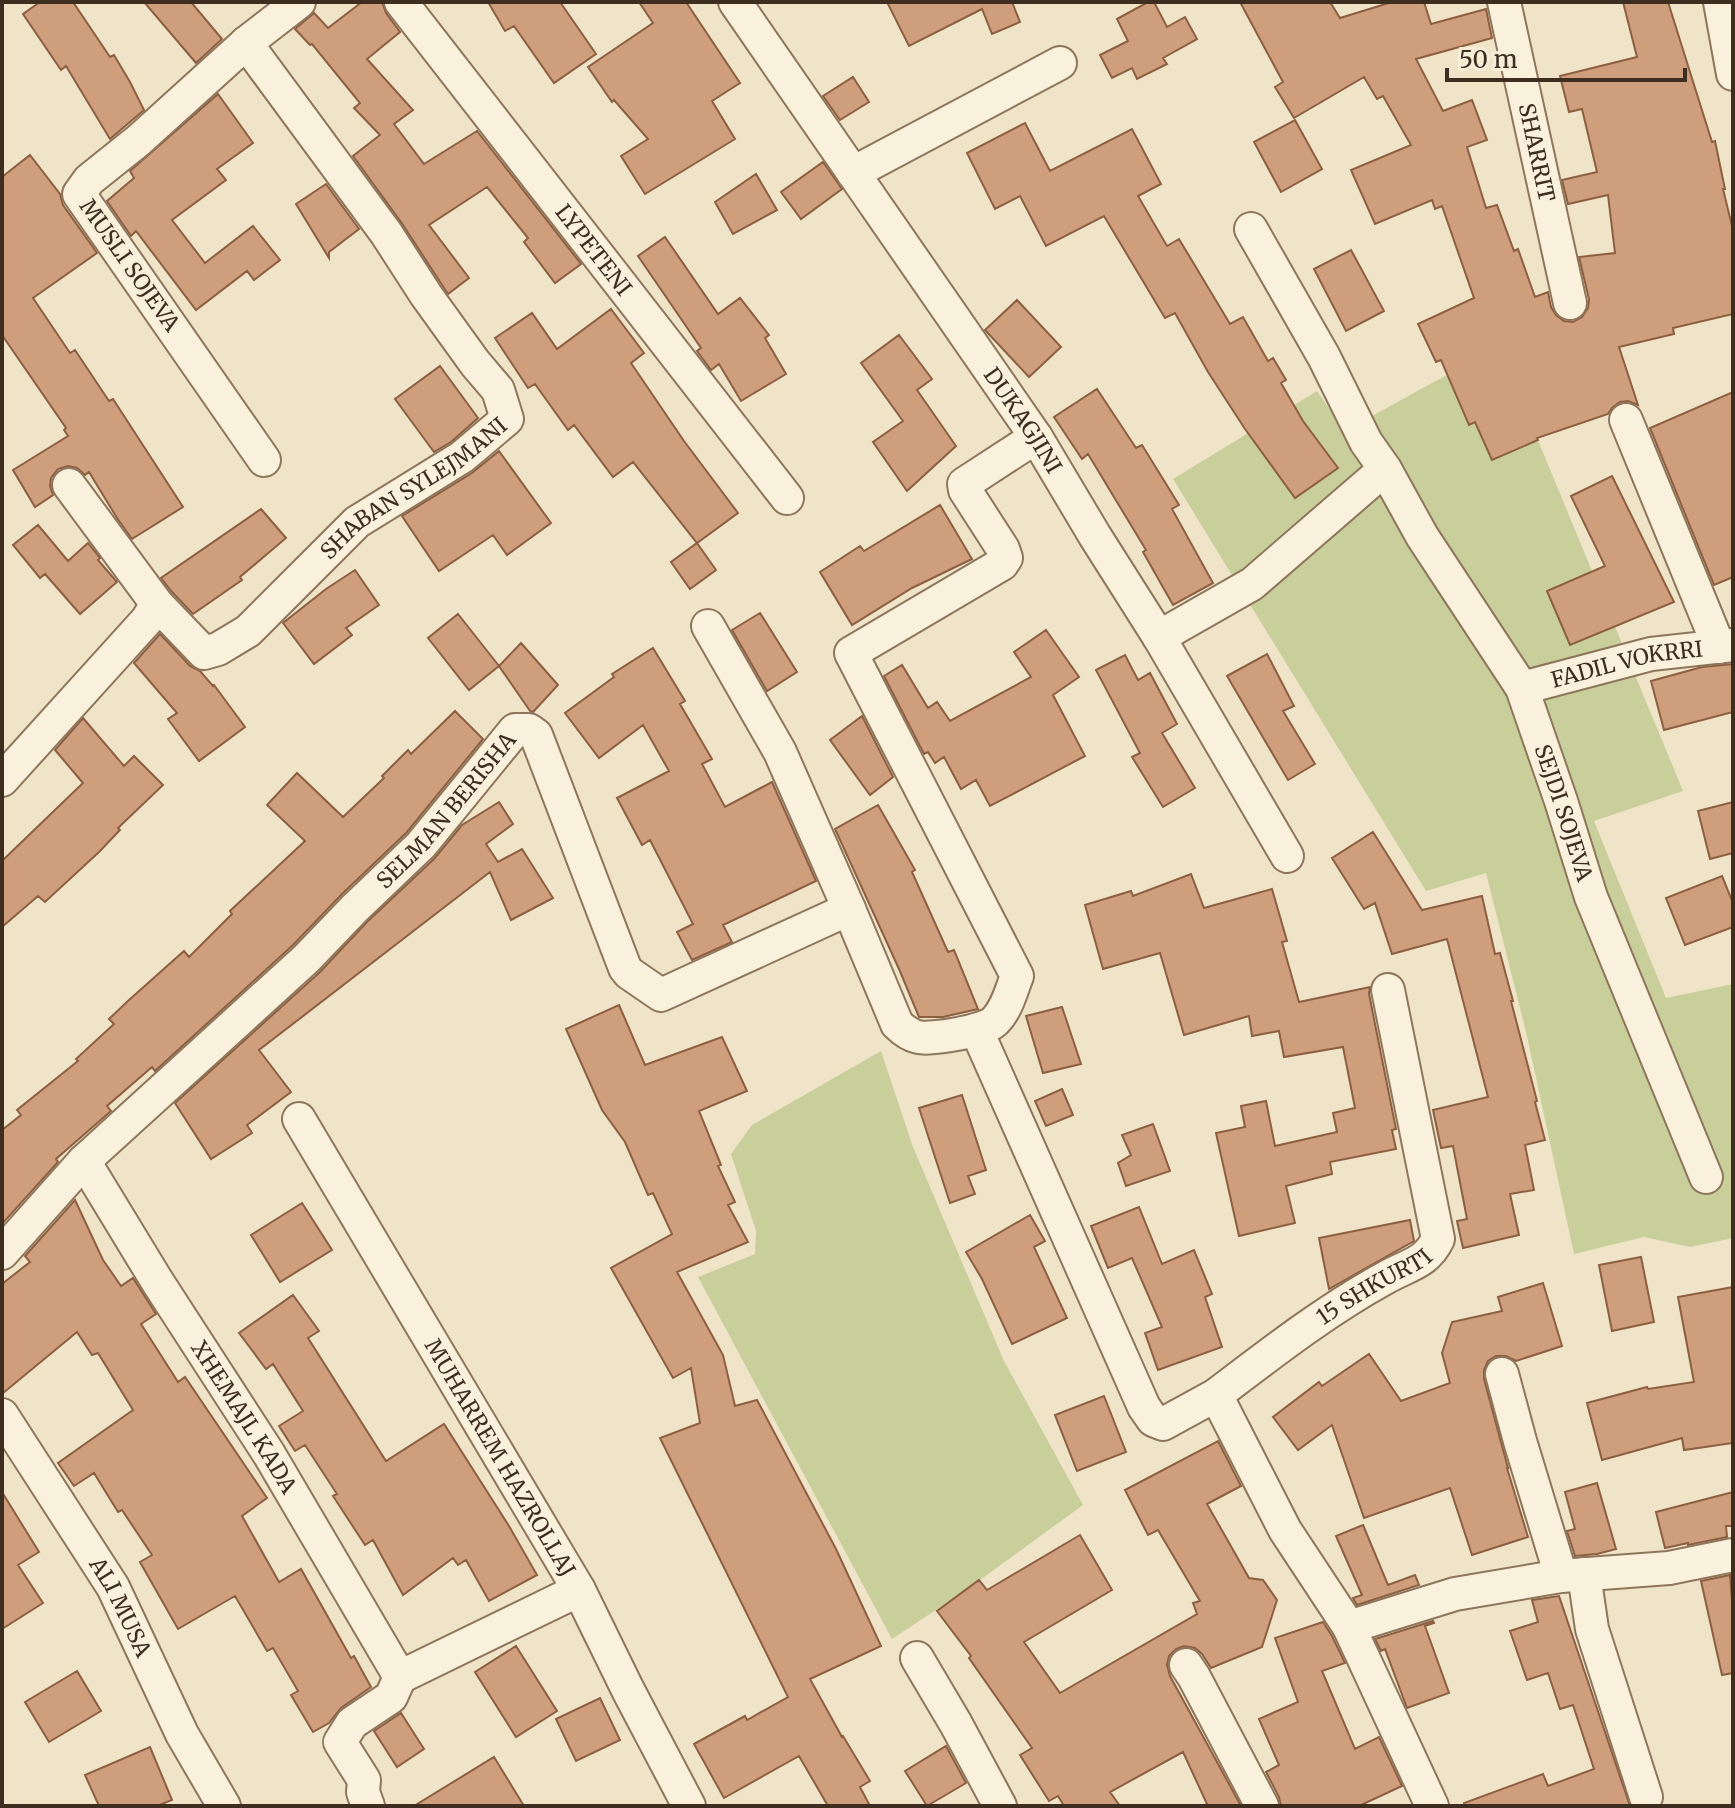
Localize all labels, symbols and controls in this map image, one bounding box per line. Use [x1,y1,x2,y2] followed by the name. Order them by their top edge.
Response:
[1447,32,1685,82] scale bar
[1459,44,1518,75] text: 50 m
[1513,100,1561,204] street label: SHARRIT
[74,193,186,337] street label: MUSLI SOJEVA
[550,198,638,301] street label: LYPETENI
[978,362,1068,478] street label: DUKAGJINI
[314,411,513,565] street label: SHABAN SYLEJMANI
[1548,634,1704,694] street label: FADIL VOKRRI
[370,726,522,894] street label: SELMAN BERISHA
[1528,740,1599,885] street label: SEJDI SOJEVA
[1311,1243,1438,1331] street label: 15 SHKURTI
[419,1334,582,1582] street label: MUHARREM HAZROLLAJ
[185,1335,303,1499] street label: XHEMAJL KADA
[83,1551,158,1662] street label: ALI MUSA

